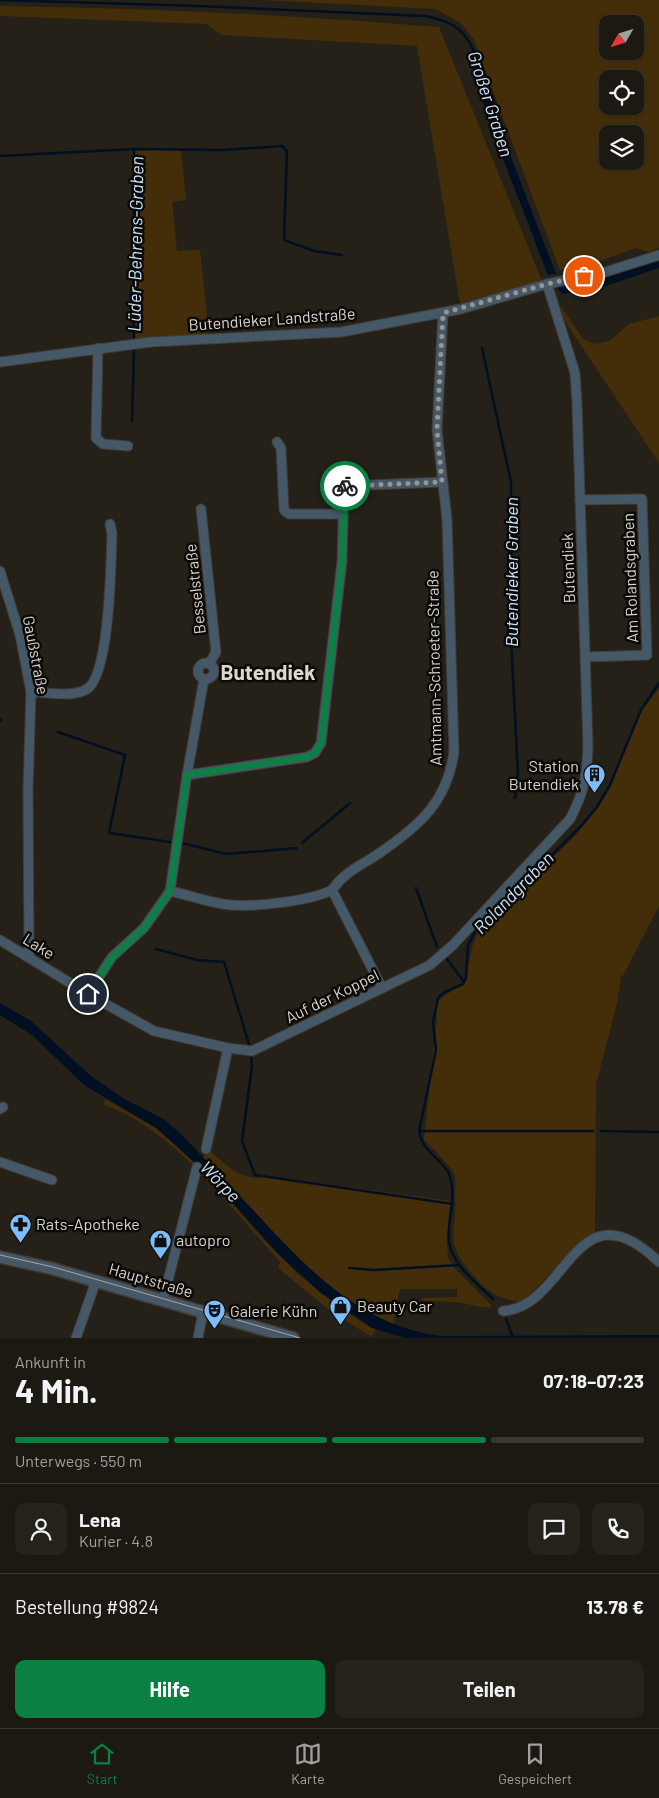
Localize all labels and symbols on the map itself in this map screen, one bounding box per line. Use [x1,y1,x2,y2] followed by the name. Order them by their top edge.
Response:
[599,15,644,60] north arrow
[464,48,518,159] water label: Großer Graben
[122,156,148,332] water label: Lüder-Behrens-Graben
[563,255,605,297] pin
[188,303,356,334] street label: Butendieker Landstraße
[320,461,370,511] courier
[500,497,522,647] water label: Butendieker Graben
[618,513,641,643] street label: Am Rolandsgraben
[557,533,578,604] street label: Butendiek
[180,543,209,635] street label: Besselstraße
[422,570,445,766] street label: Amtmann-Schroeter-Straße
[20,614,53,696] street label: Gaußstraße
[221,659,315,684] district label: Butendiek
[509,756,579,793] place label: Station Butendiek
[583,763,607,794] building icon: Station Butendiek
[469,847,558,938] water label: Rolandgraben
[20,929,59,963] street label: Lake
[282,965,382,1026] street label: Auf der Koppel
[67,973,109,1015] pin
[196,1156,246,1207] water label: Wörpe
[8,1212,32,1243] pharmacy icon: Rats-Apotheke
[36,1214,140,1233] place label: Rats-Apotheke
[148,1228,172,1259] shop icon: autopro
[176,1230,230,1249] place label: autopro
[107,1258,195,1301] street label: Hauptstraße
[329,1294,353,1325] shop icon: Beauty Car
[357,1296,432,1315] place label: Beauty Car
[202,1299,226,1330] theatre icon: Galerie Kühn
[230,1301,317,1320] place label: Galerie Kühn

